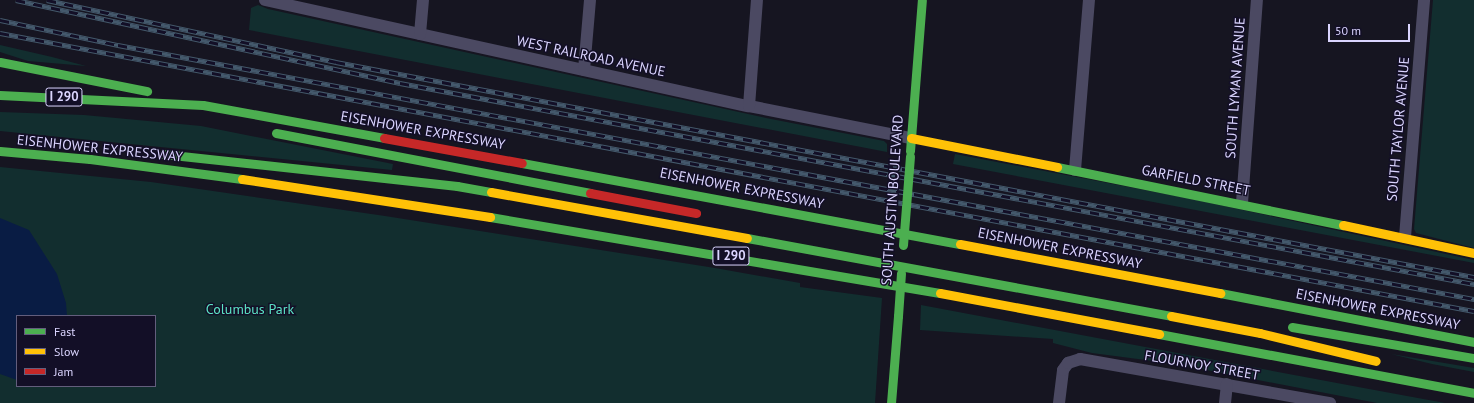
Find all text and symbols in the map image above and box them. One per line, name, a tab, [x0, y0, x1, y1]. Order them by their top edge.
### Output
scale bar	[1330, 16, 1412, 42]
street label: SOUTH LYMAN AVENUE	[1222, 17, 1248, 159]
text: 50 m	[1335, 23, 1361, 38]
street label: WEST RAILROAD AVENUE	[515, 32, 667, 80]
street label: SOUTH TAYLOR AVENUE	[1383, 56, 1413, 202]
road number: I 290	[45, 86, 83, 108]
street label: EISENHOWER EXPRESSWAY	[339, 107, 507, 153]
street label: SOUTH AUSTIN BOULEVARD	[878, 114, 906, 286]
street label: EISENHOWER EXPRESSWAY	[16, 131, 184, 165]
street label: GARFIELD STREET	[1140, 161, 1252, 199]
street label: EISENHOWER EXPRESSWAY	[659, 164, 825, 212]
street label: EISENHOWER EXPRESSWAY	[977, 224, 1143, 272]
road number: I 290	[712, 245, 750, 267]
street label: EISENHOWER EXPRESSWAY	[1295, 285, 1461, 333]
park label: Columbus Park	[206, 301, 294, 317]
legend	[16, 315, 156, 387]
text: Fast	[54, 324, 75, 339]
text: Slow	[54, 344, 79, 359]
street label: FLOURNOY STREET	[1143, 347, 1261, 383]
text: Jam	[54, 364, 73, 379]

